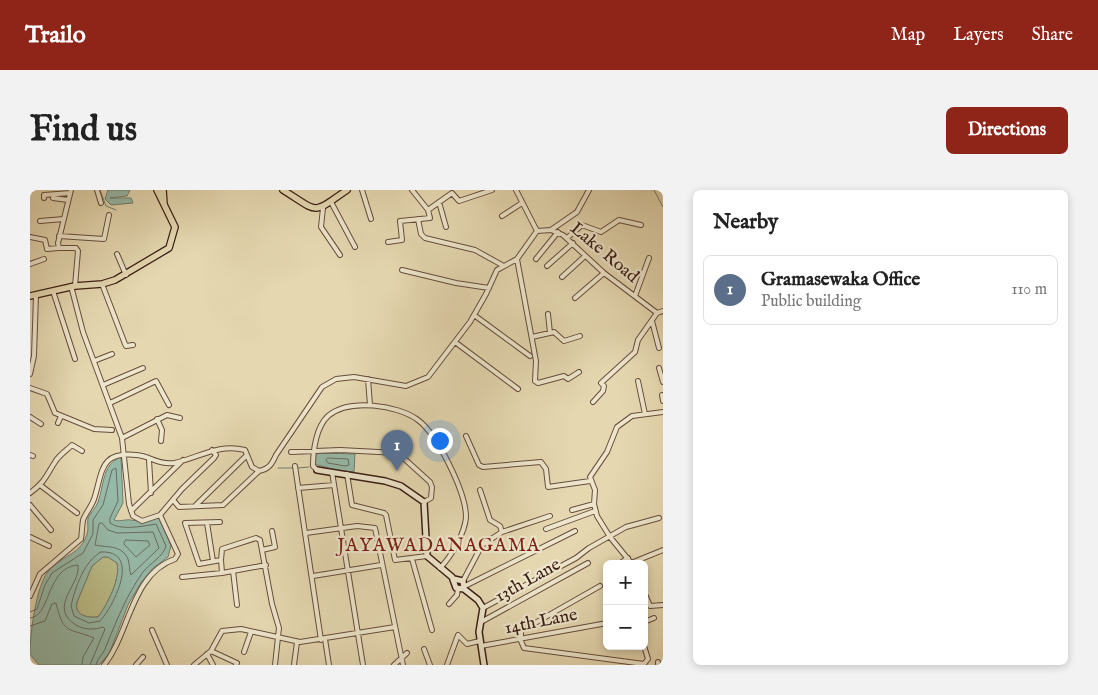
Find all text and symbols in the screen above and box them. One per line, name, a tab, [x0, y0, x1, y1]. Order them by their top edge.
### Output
text: Trailo	[25, 20, 86, 51]
text: Map	[891, 24, 925, 47]
text: Layers	[953, 24, 1004, 47]
text: Share	[1032, 24, 1073, 47]
button: Directions	[946, 107, 1068, 154]
text: Find us	[30, 108, 137, 153]
text: Nearby	[713, 209, 778, 236]
street label: Lake Road	[565, 218, 643, 289]
text: Gramasewaka Office	[761, 268, 920, 292]
text: 1	[727, 280, 733, 300]
text: 110 m	[1011, 280, 1047, 300]
text: Public building	[761, 292, 861, 312]
your location	[427, 428, 453, 454]
pin: 1	[381, 430, 413, 471]
district label: JAYAWADANAGAMA	[335, 534, 541, 558]
street label: 13th Lane	[491, 554, 565, 608]
map controls	[603, 560, 648, 650]
button: +	[603, 560, 648, 605]
street label: 14th Lane	[503, 604, 579, 640]
button: −	[603, 605, 648, 650]

